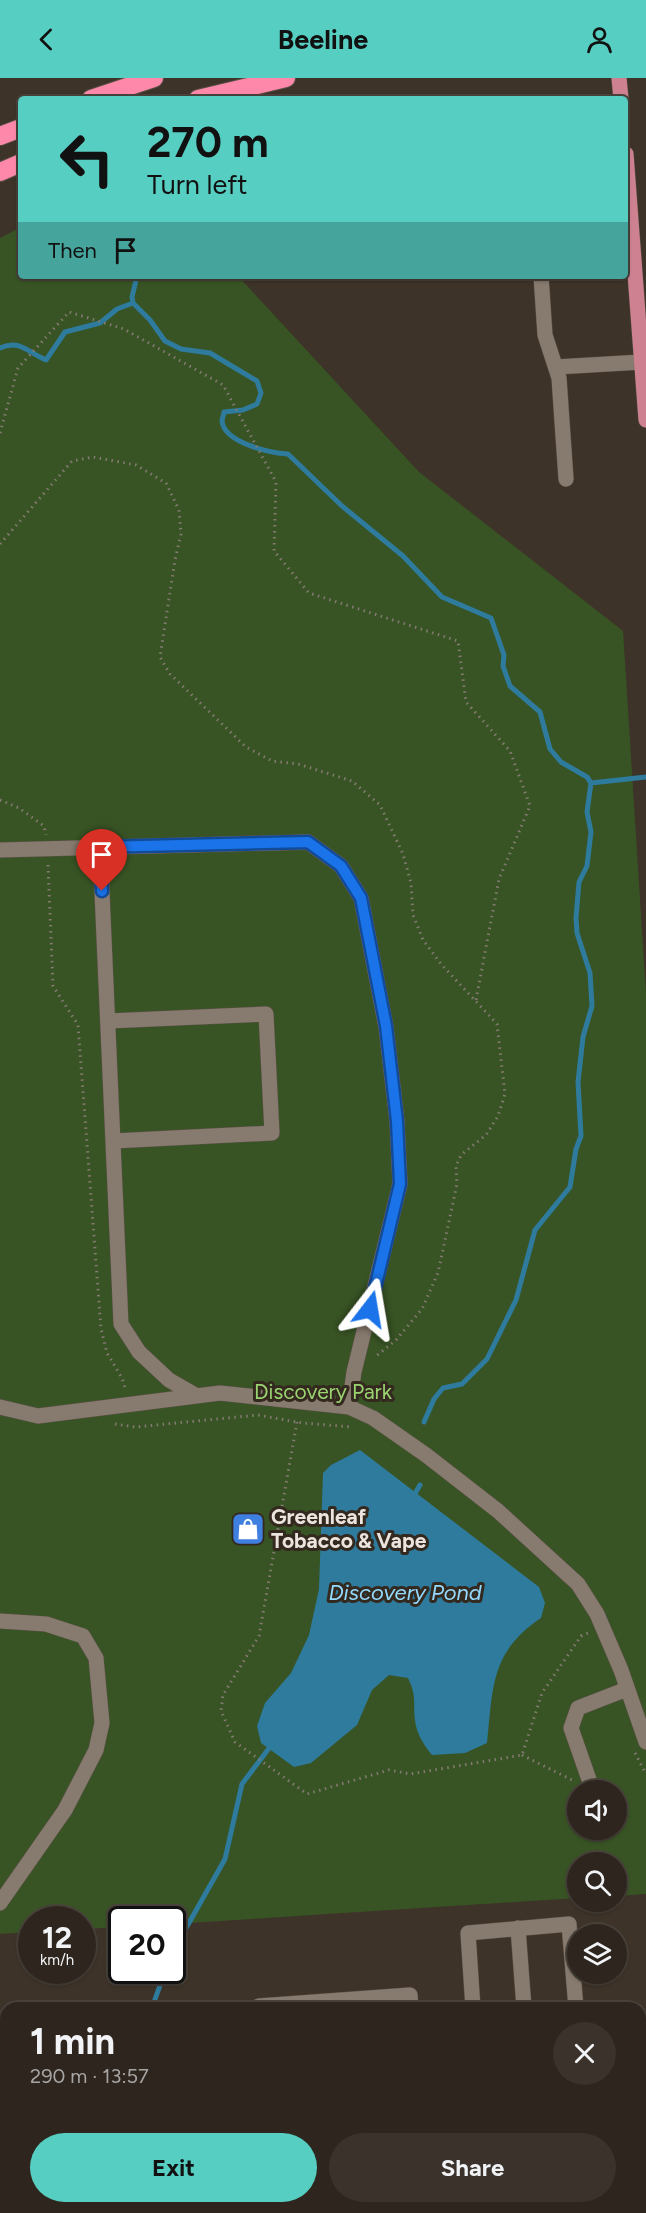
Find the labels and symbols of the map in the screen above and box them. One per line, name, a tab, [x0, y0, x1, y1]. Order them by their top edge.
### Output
pin	[76, 829, 127, 891]
position arrow	[338, 1277, 402, 1341]
park label: Discovery Park	[254, 1379, 393, 1404]
place label: Greenleaf Tobacco & Vape	[271, 1504, 427, 1553]
shop icon: Greenleaf Tobacco & Vape	[230, 1511, 266, 1547]
water label: Discovery Pond	[328, 1579, 483, 1606]
speed limit sign: 20	[108, 1906, 186, 1984]

